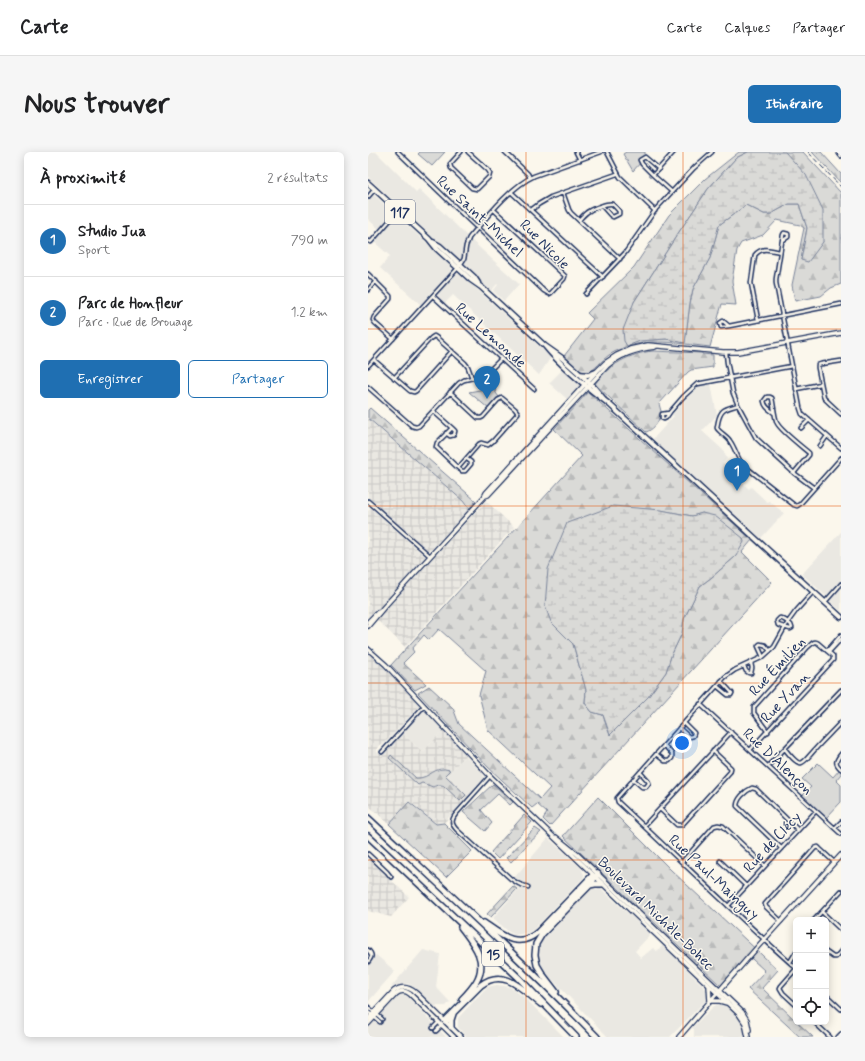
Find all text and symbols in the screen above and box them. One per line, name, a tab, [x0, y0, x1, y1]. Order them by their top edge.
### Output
text: Carte	[20, 15, 69, 40]
text: Carte	[666, 19, 702, 37]
text: Calques	[724, 19, 770, 37]
text: Partager	[792, 19, 845, 37]
button: Itinéraire	[748, 85, 841, 123]
text: Nous trouver	[24, 86, 169, 123]
text: À proximité	[40, 167, 125, 189]
text: 2 résultats	[267, 170, 328, 187]
street label: Rue Saint-Michel	[432, 171, 527, 262]
road number: 117	[385, 200, 415, 224]
street label: Rue Nicole	[515, 215, 574, 274]
text: Studio Jua	[78, 222, 146, 242]
text: 1	[50, 232, 56, 249]
text: 790 m	[291, 232, 328, 249]
text: Sport	[78, 242, 110, 259]
text: Parc de Honfleur	[78, 294, 183, 314]
street label: Rue Lemonde	[451, 299, 530, 373]
text: 2	[50, 304, 56, 321]
text: 1.2 km	[291, 304, 328, 321]
text: Parc · Rue de Brouage	[78, 314, 193, 331]
button: Enregistrer	[40, 360, 180, 398]
button: Partager	[188, 360, 328, 398]
pin: 2	[474, 366, 500, 399]
pin: 1	[724, 458, 750, 491]
street label: Rue Émilien	[744, 632, 810, 701]
street label: Rue Yvan	[757, 667, 815, 728]
street label: Rue D'Alençon	[738, 724, 817, 799]
your location	[672, 733, 692, 753]
street label: Rue de Clécy	[739, 808, 806, 877]
street label: Rue Paul-Mainguy	[663, 831, 763, 926]
street label: Boulevard Michèle-Bohec	[593, 853, 718, 975]
map controls	[793, 917, 829, 1025]
button: +	[793, 917, 829, 953]
road number: 15	[482, 942, 504, 966]
button: −	[793, 953, 829, 989]
button: locate	[793, 989, 829, 1025]

